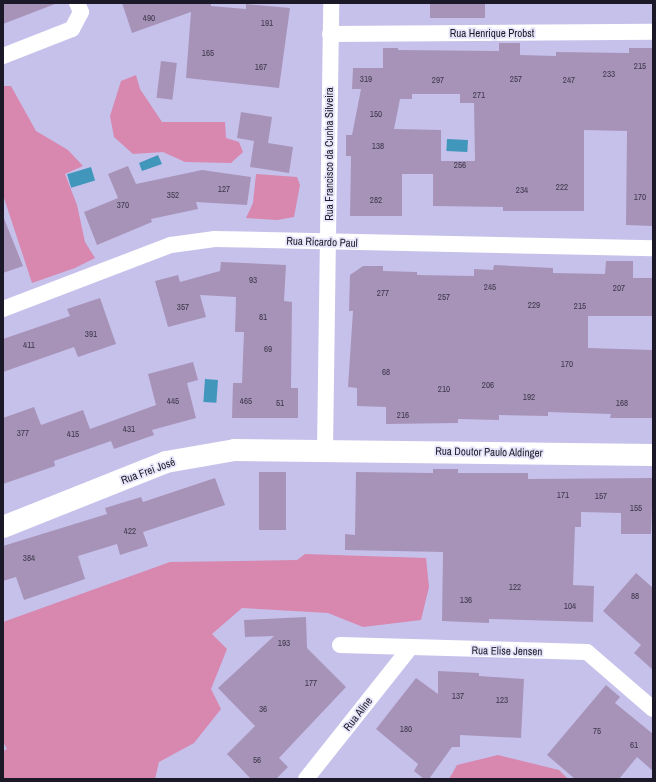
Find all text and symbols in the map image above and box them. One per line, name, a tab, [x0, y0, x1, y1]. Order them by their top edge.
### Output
house number: 490	[143, 13, 155, 23]
house number: 191	[261, 18, 273, 28]
street label: Rua Henrique Probst	[450, 26, 534, 40]
house number: 165	[202, 48, 214, 58]
house number: 215	[634, 61, 646, 71]
house number: 167	[255, 62, 267, 72]
house number: 233	[603, 69, 615, 79]
house number: 319	[360, 74, 372, 84]
house number: 257	[510, 74, 522, 84]
house number: 297	[432, 75, 444, 85]
house number: 247	[563, 75, 575, 85]
street label: Rua Francisco da Cunha Silveira	[322, 87, 336, 221]
house number: 271	[473, 90, 485, 100]
house number: 150	[370, 109, 382, 119]
house number: 138	[372, 141, 384, 151]
house number: 256	[454, 160, 466, 170]
house number: 222	[556, 182, 568, 192]
house number: 127	[218, 184, 230, 194]
house number: 234	[516, 185, 528, 195]
house number: 352	[167, 190, 179, 200]
house number: 170	[634, 192, 646, 202]
house number: 282	[370, 195, 382, 205]
house number: 370	[117, 200, 129, 210]
street label: Rua Ricardo Paul	[286, 234, 358, 250]
house number: 93	[249, 275, 257, 285]
house number: 245	[484, 282, 496, 292]
house number: 207	[613, 283, 625, 293]
house number: 277	[377, 288, 389, 298]
house number: 257	[438, 292, 450, 302]
house number: 229	[528, 300, 540, 310]
house number: 215	[574, 301, 586, 311]
house number: 357	[177, 302, 189, 312]
house number: 81	[259, 312, 267, 322]
house number: 391	[85, 329, 97, 339]
house number: 411	[23, 340, 35, 350]
house number: 69	[264, 344, 272, 354]
house number: 170	[561, 359, 573, 369]
house number: 68	[382, 367, 390, 377]
house number: 206	[482, 380, 494, 390]
house number: 210	[438, 384, 450, 394]
house number: 192	[523, 392, 535, 402]
house number: 445	[167, 396, 179, 406]
house number: 465	[240, 396, 252, 406]
house number: 51	[276, 398, 284, 408]
house number: 168	[616, 398, 628, 408]
house number: 216	[397, 410, 409, 420]
house number: 431	[123, 424, 135, 434]
house number: 377	[17, 428, 29, 438]
house number: 415	[67, 429, 79, 439]
street label: Rua Doutor Paulo Aldinger	[435, 444, 543, 460]
street label: Rua Frei José	[119, 455, 177, 487]
house number: 171	[557, 490, 569, 500]
house number: 157	[595, 491, 607, 501]
house number: 155	[630, 503, 642, 513]
house number: 422	[124, 526, 136, 536]
house number: 384	[23, 553, 35, 563]
house number: 122	[509, 582, 521, 592]
house number: 88	[631, 591, 639, 601]
house number: 136	[460, 595, 472, 605]
house number: 104	[564, 601, 576, 611]
house number: 193	[278, 638, 290, 648]
street label: Rua Elise Jensen	[472, 644, 542, 658]
house number: 177	[305, 678, 317, 688]
house number: 137	[452, 691, 464, 701]
street label: Rua Aline	[341, 694, 375, 734]
house number: 123	[496, 695, 508, 705]
house number: 36	[259, 704, 267, 714]
house number: 180	[400, 724, 412, 734]
house number: 75	[593, 726, 601, 736]
house number: 61	[630, 740, 638, 750]
house number: 56	[253, 755, 261, 765]

